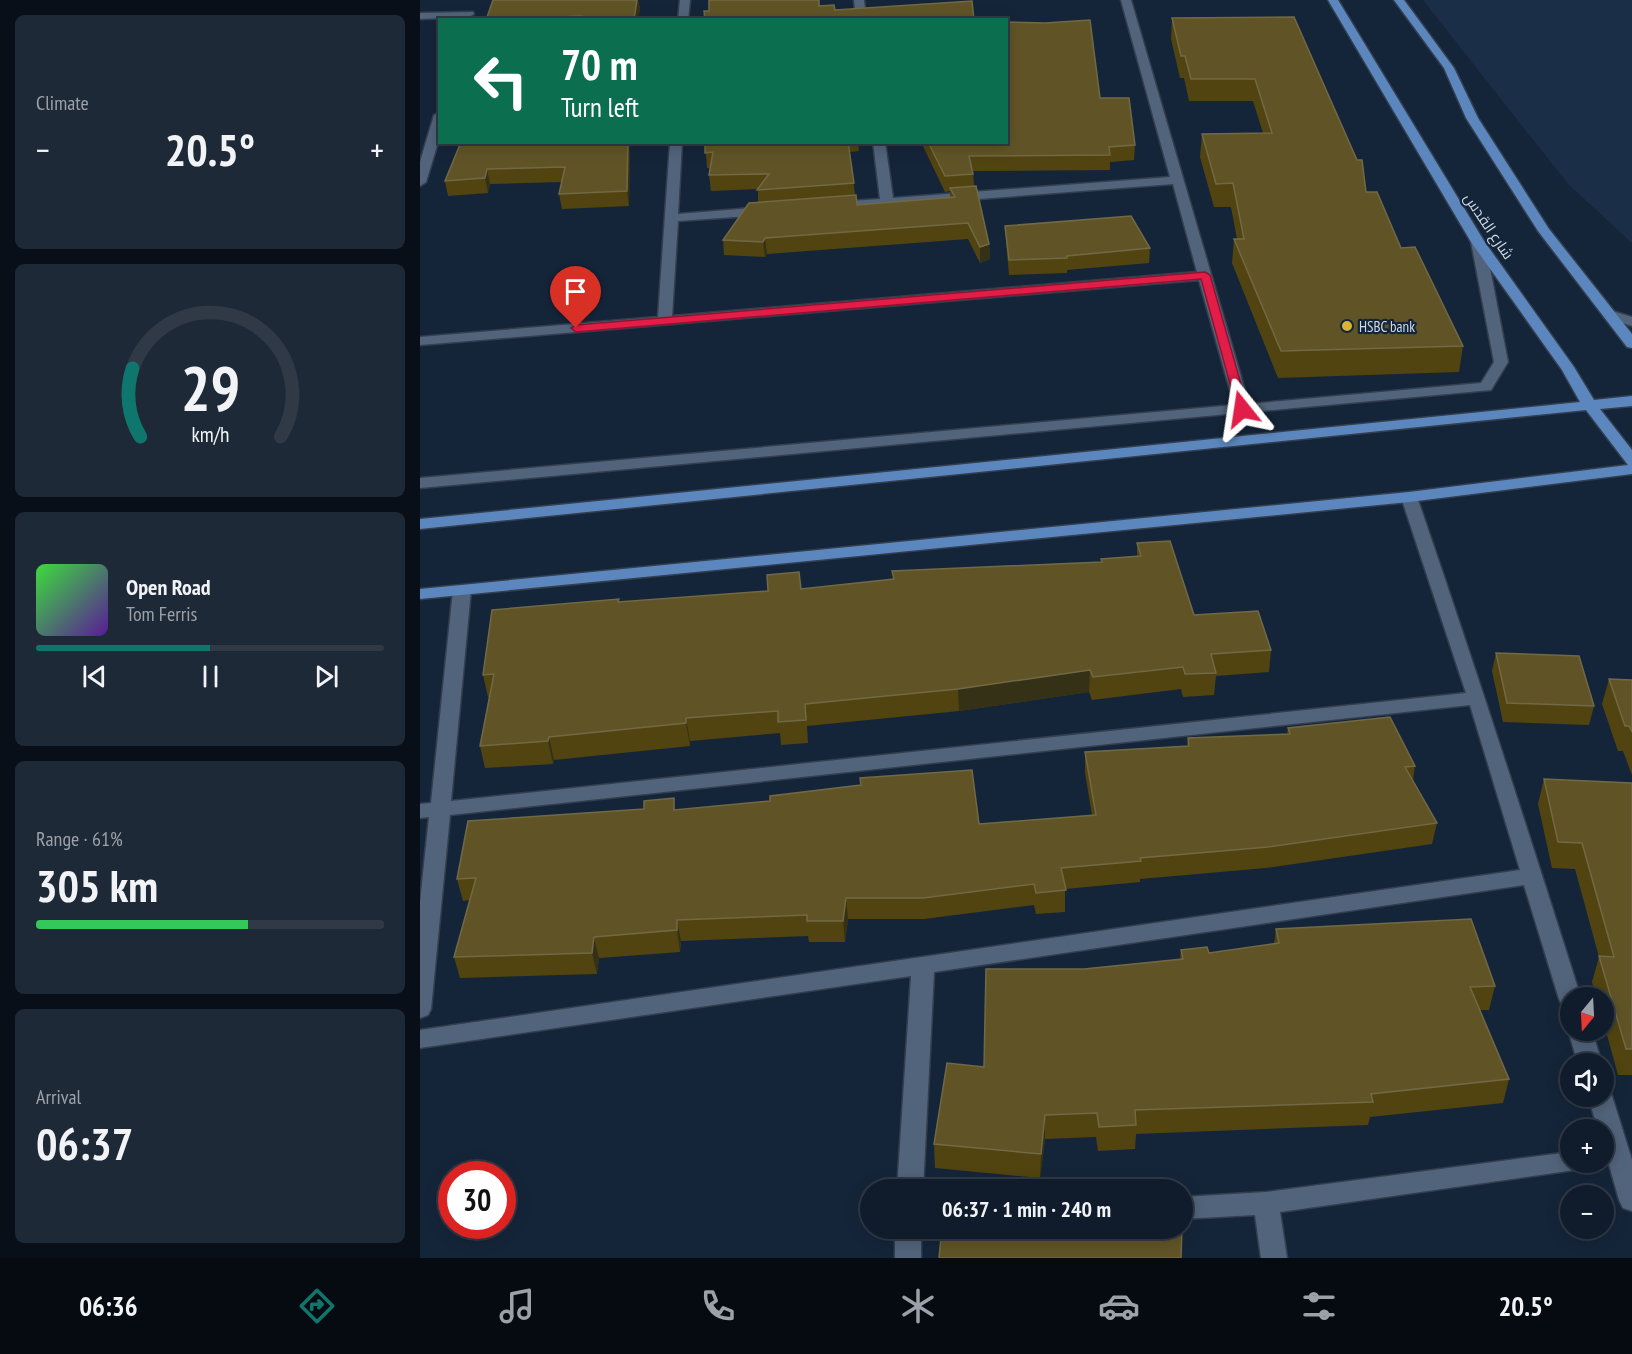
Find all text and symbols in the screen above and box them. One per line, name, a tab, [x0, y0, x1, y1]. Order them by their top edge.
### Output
text: 70 m	[561, 37, 638, 92]
icon: left	[462, 42, 540, 120]
text: Climate	[36, 90, 89, 116]
text: Turn left	[561, 90, 639, 124]
text: 20.5°	[165, 120, 255, 178]
text: −	[36, 128, 50, 171]
text: +	[370, 128, 384, 171]
street label: شارع القدس	[1458, 189, 1518, 264]
pin	[550, 266, 601, 328]
icon: arrive	[559, 275, 592, 308]
place label: HSBC bank	[1359, 317, 1415, 336]
marker: HSBC bank	[1340, 319, 1354, 333]
text: 29	[180, 348, 240, 429]
position arrow	[1210, 377, 1274, 441]
text: km/h	[191, 421, 229, 449]
text: Open Road	[126, 573, 211, 601]
text: Tom Ferris	[126, 601, 197, 627]
icon: previous	[78, 660, 111, 693]
icon: pause	[194, 660, 227, 693]
icon: next	[310, 660, 343, 693]
text: Range · 61%	[36, 826, 123, 852]
text: 305 km	[36, 856, 158, 914]
north arrow	[1560, 987, 1614, 1041]
map controls	[1560, 987, 1614, 1239]
button: sound	[1560, 1053, 1614, 1107]
text: Arrival	[36, 1084, 81, 1110]
text: 06:37	[36, 1114, 133, 1172]
button: +	[1560, 1119, 1614, 1173]
speed limit sign: 30	[438, 1161, 516, 1239]
button: −	[1560, 1185, 1614, 1239]
text: 06:37 · 1 min · 240 m	[942, 1195, 1111, 1223]
icon: directions	[296, 1285, 338, 1327]
icon: music	[496, 1285, 538, 1327]
icon: phone	[697, 1285, 739, 1327]
icon: climate	[897, 1285, 939, 1327]
icon: car	[1098, 1285, 1140, 1327]
icon: filters	[1298, 1285, 1340, 1327]
text: 06:36	[79, 1289, 138, 1323]
text: 20.5°	[1498, 1289, 1553, 1323]

